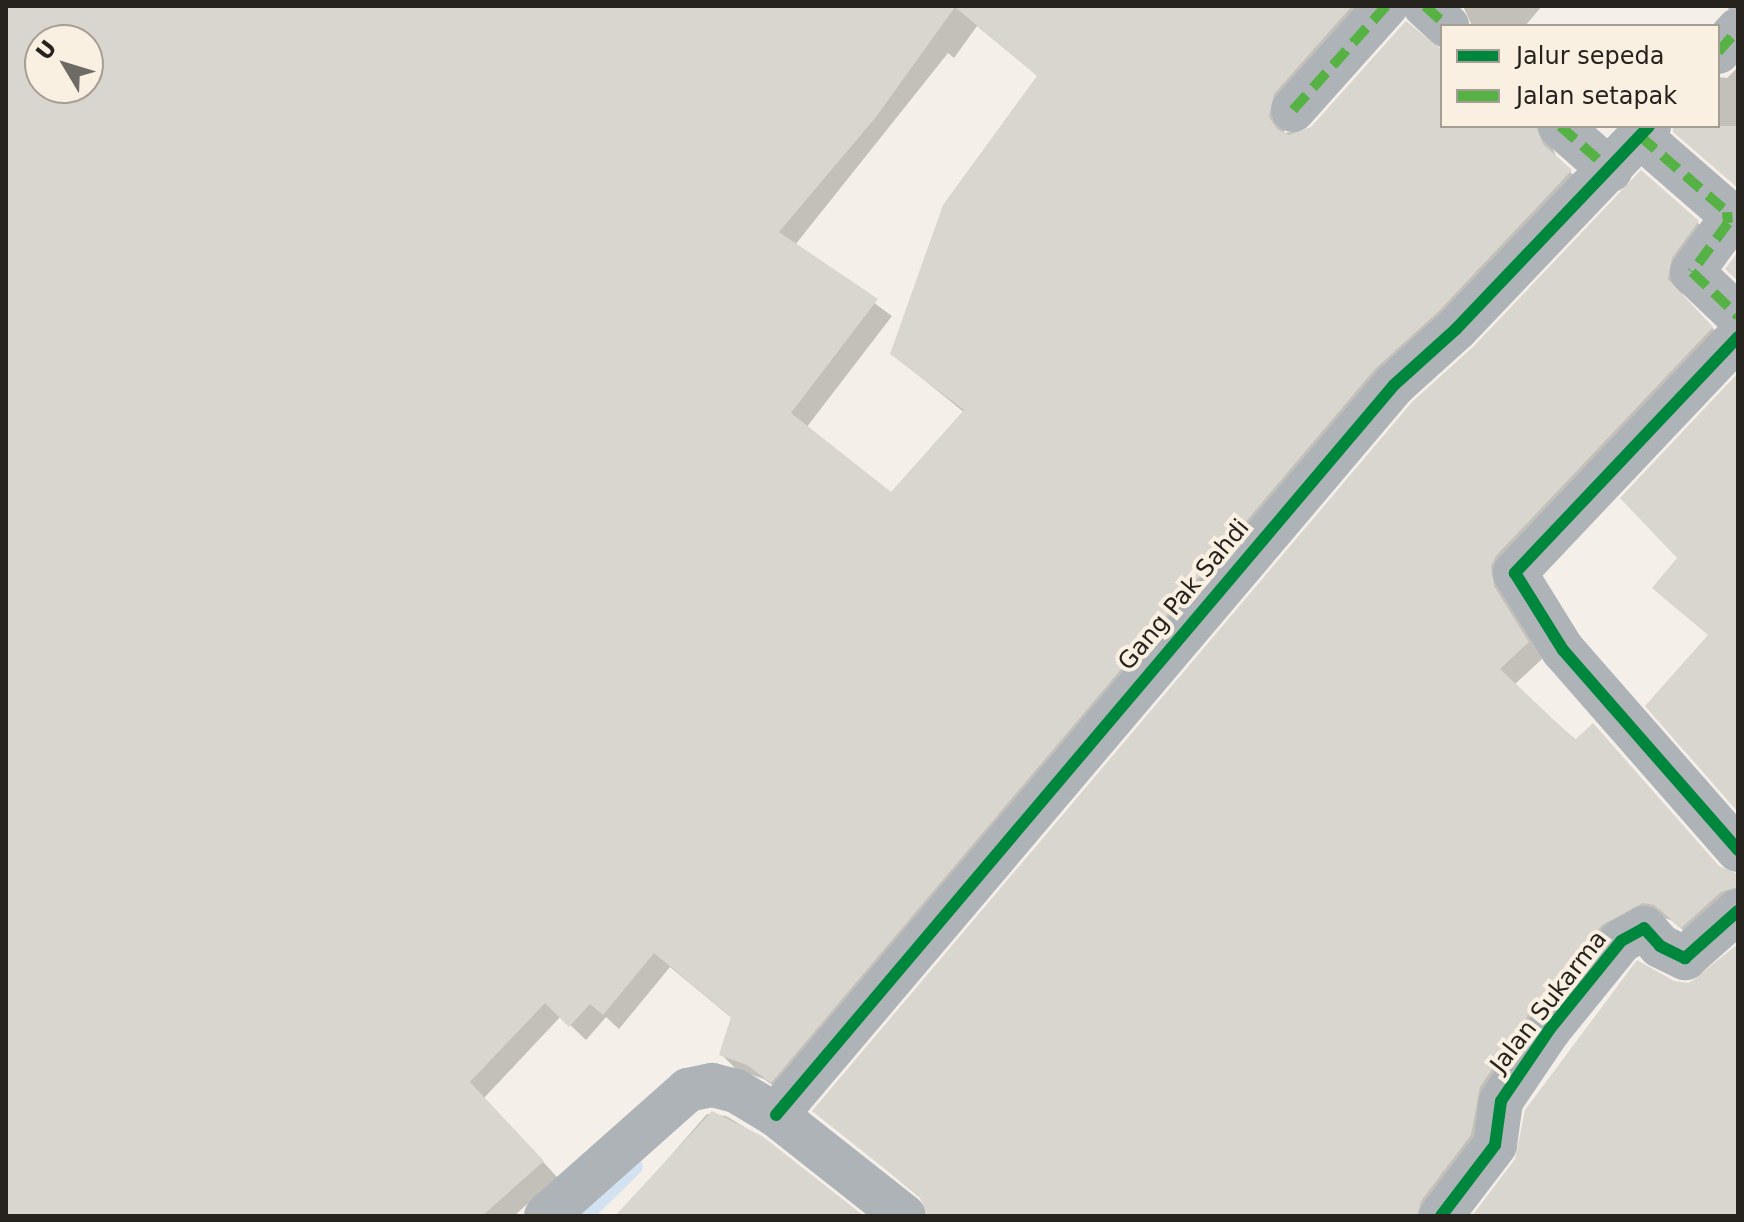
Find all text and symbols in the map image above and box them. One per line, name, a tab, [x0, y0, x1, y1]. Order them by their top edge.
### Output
north arrow	[24, 24, 104, 104]
legend	[1440, 24, 1720, 128]
text: U	[31, 35, 62, 65]
text: Jalur sepeda	[1516, 42, 1664, 70]
text: Jalan setapak	[1516, 82, 1677, 110]
street label: Gang Pak Sahdi	[1113, 514, 1255, 676]
street label: Jalan Sukarma	[1485, 925, 1613, 1079]

